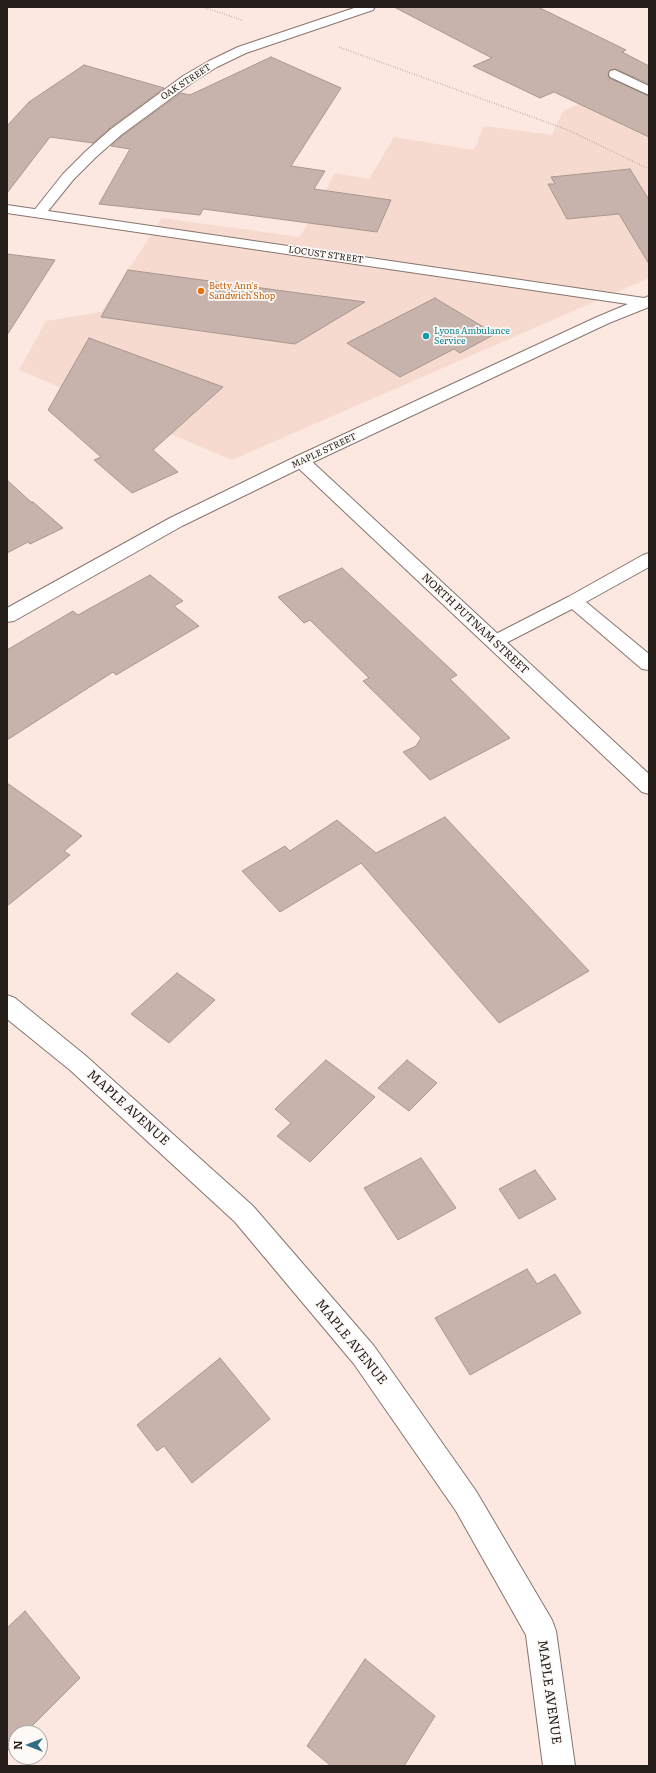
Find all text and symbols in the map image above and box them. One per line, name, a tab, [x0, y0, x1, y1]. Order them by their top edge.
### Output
street label: OAK STREET	[159, 62, 213, 102]
street label: LOCUST STREET	[288, 244, 364, 266]
place label: Betty Ann's Sandwich Shop	[209, 281, 275, 302]
marker: Betty Ann's Sandwich Shop	[196, 286, 206, 296]
place label: Lyons Ambulance Service	[434, 326, 510, 347]
marker: Lyons Ambulance Service	[421, 331, 431, 341]
street label: MAPLE STREET	[290, 431, 358, 471]
street label: NORTH PUTNAM STREET	[419, 571, 531, 677]
street label: MAPLE AVENUE	[84, 1067, 172, 1149]
street label: MAPLE AVENUE	[312, 1296, 390, 1388]
street label: MAPLE AVENUE	[534, 1639, 564, 1745]
north arrow	[8, 1725, 48, 1765]
text: N	[9, 1740, 25, 1750]

